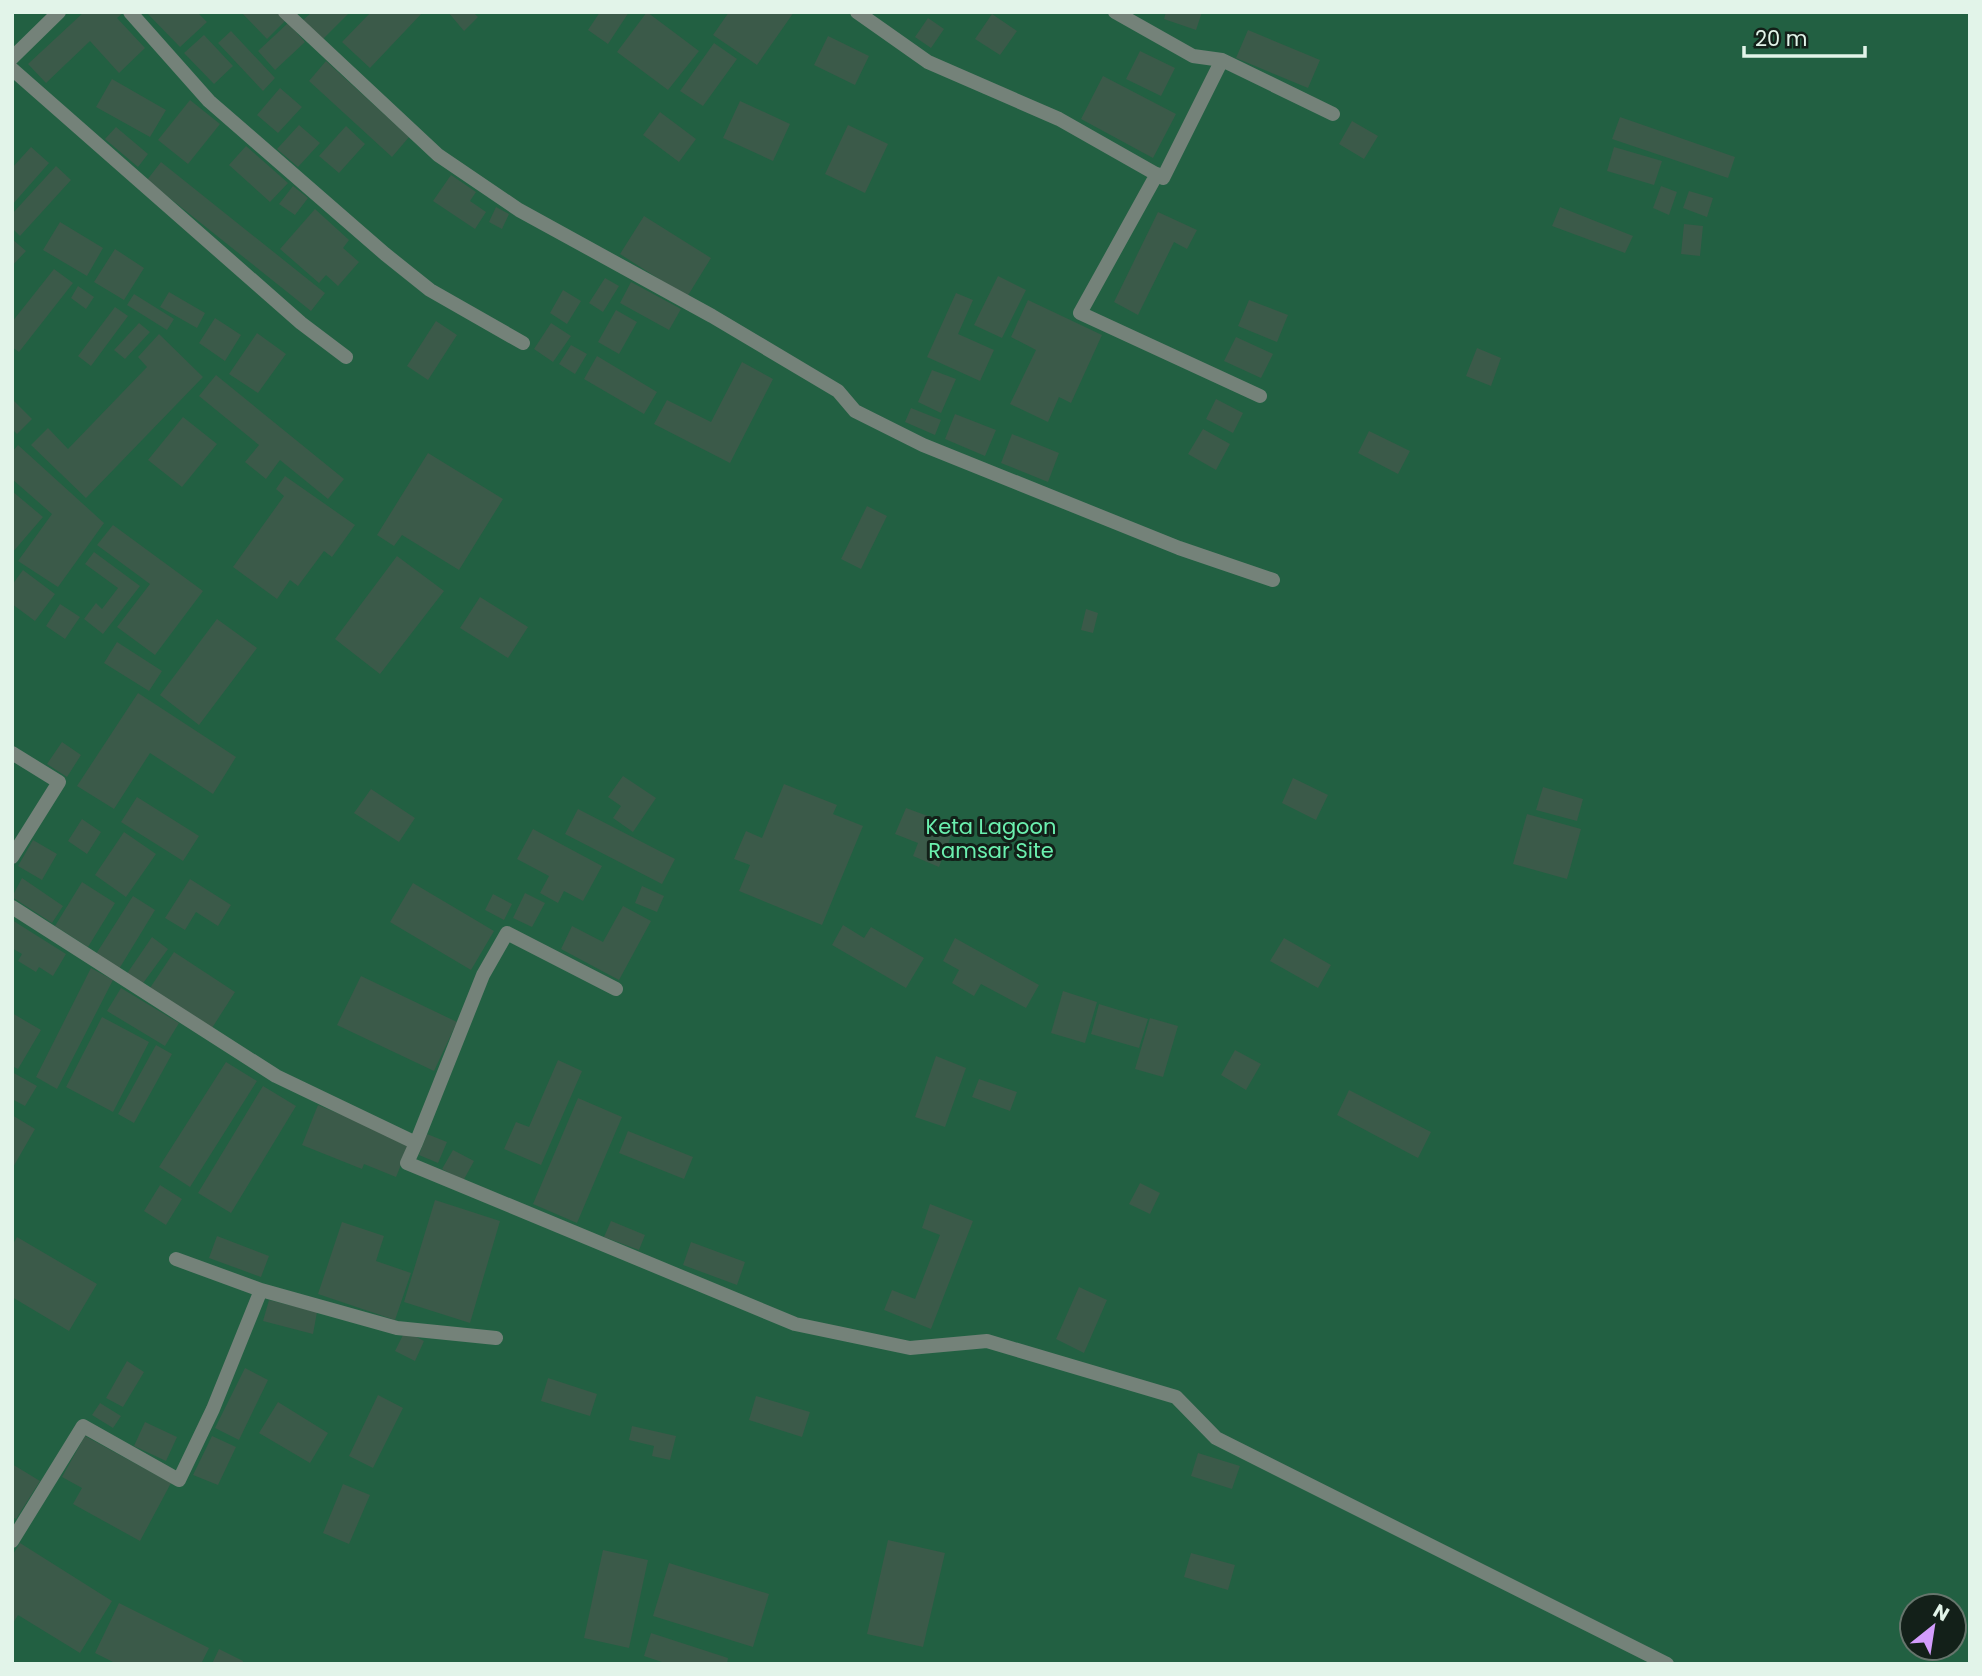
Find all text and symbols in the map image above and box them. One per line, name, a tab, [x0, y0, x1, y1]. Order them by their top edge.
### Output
scale bar	[1744, 14, 1865, 58]
text: 20 m	[1755, 24, 1808, 53]
park label: Keta Lagoon Ramsar Site	[926, 812, 1056, 865]
north arrow	[1898, 1592, 1968, 1662]
text: N	[1928, 1597, 1954, 1628]

